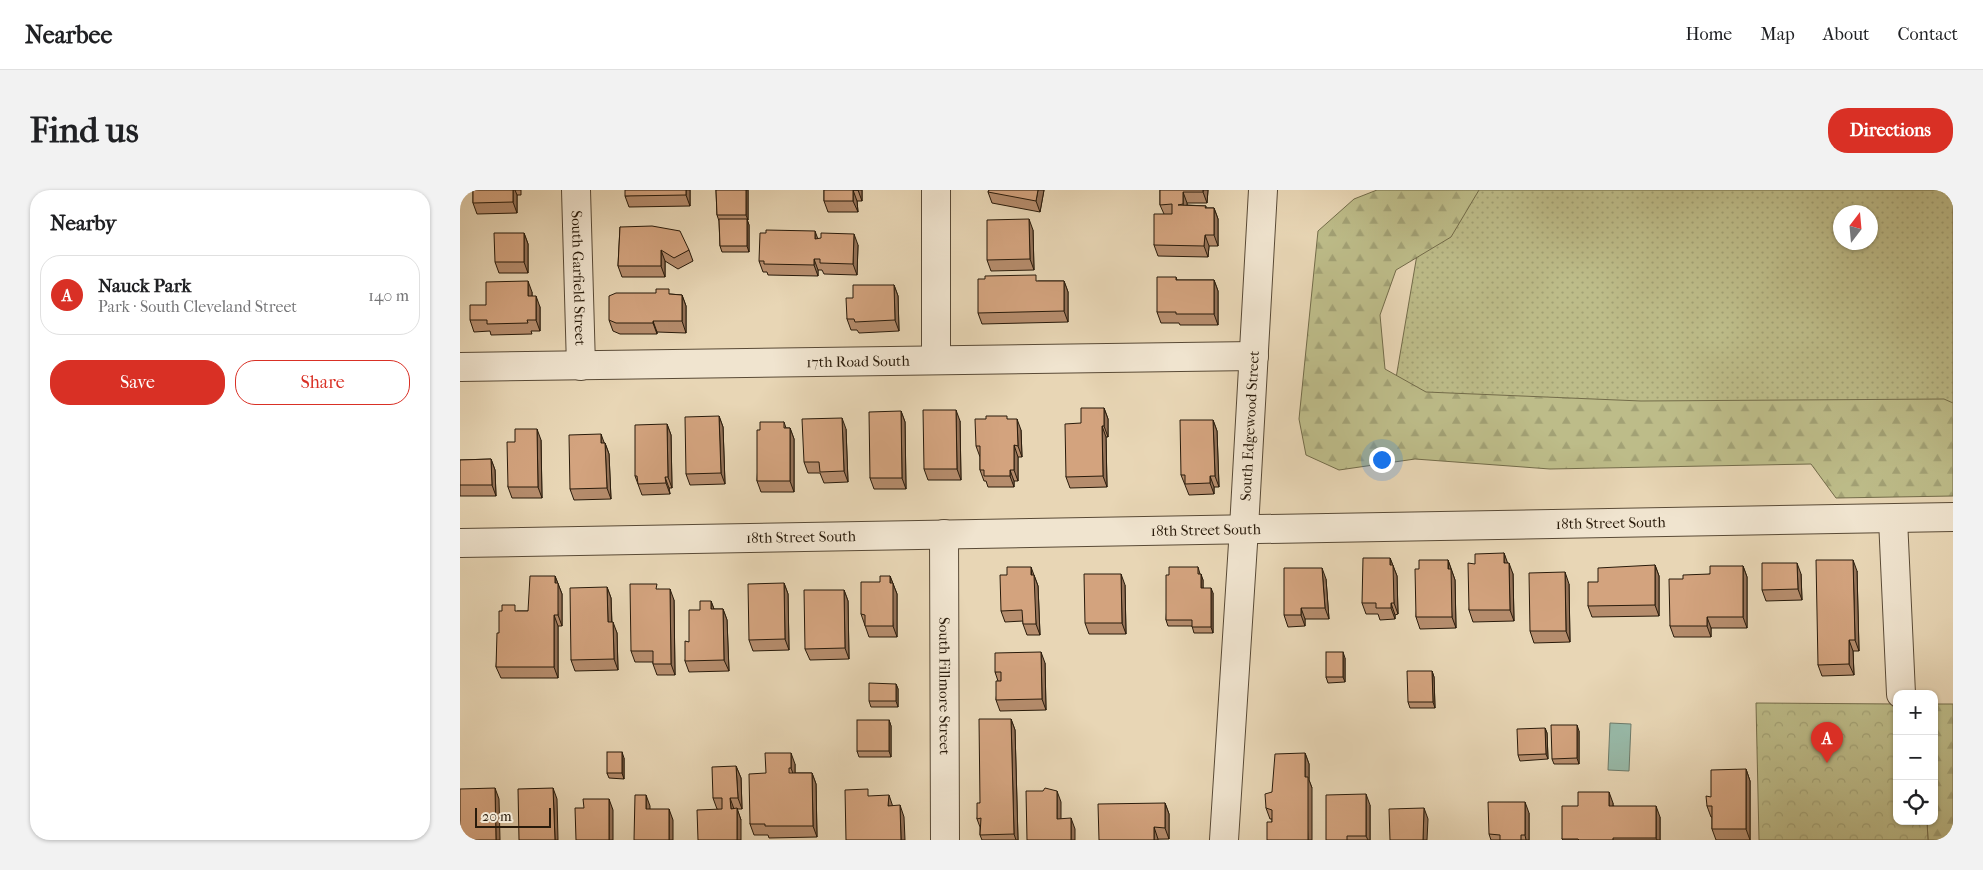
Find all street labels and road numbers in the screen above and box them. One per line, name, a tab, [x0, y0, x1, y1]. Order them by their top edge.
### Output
street label: South Garfield Street	[568, 210, 589, 347]
street label: South Edgewood Street	[1237, 350, 1263, 501]
street label: 17th Road South	[806, 352, 911, 371]
street label: 18th Street South	[1556, 513, 1667, 533]
street label: 18th Street South	[1151, 520, 1262, 540]
street label: 18th Street South	[746, 527, 857, 547]
street label: South Fillmore Street	[935, 617, 954, 756]

